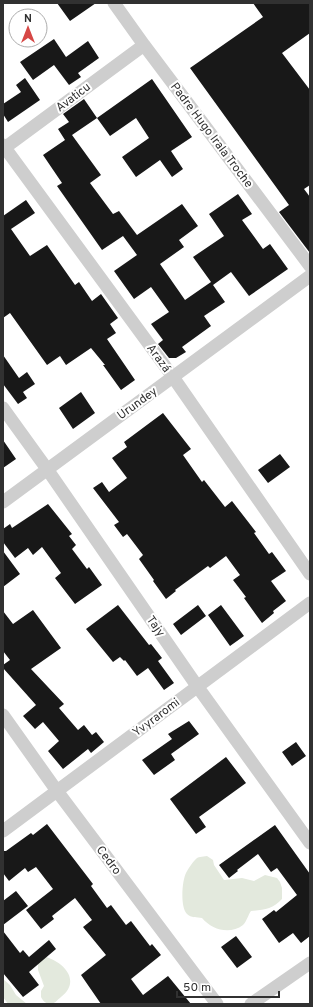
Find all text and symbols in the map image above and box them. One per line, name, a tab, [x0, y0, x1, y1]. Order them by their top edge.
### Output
north arrow	[8, 8, 48, 48]
text: N	[24, 12, 32, 26]
street label: Avaticu	[53, 80, 94, 116]
street label: Padre Hugo Irala Troche	[166, 80, 256, 192]
street label: Arazá	[143, 341, 174, 376]
street label: Urundey	[114, 384, 161, 424]
street label: Tajy	[142, 613, 168, 640]
street label: Yvyraromi	[130, 695, 183, 741]
street label: Cedro	[92, 843, 124, 879]
scale bar	[177, 973, 279, 999]
text: 50 m	[183, 980, 211, 996]

